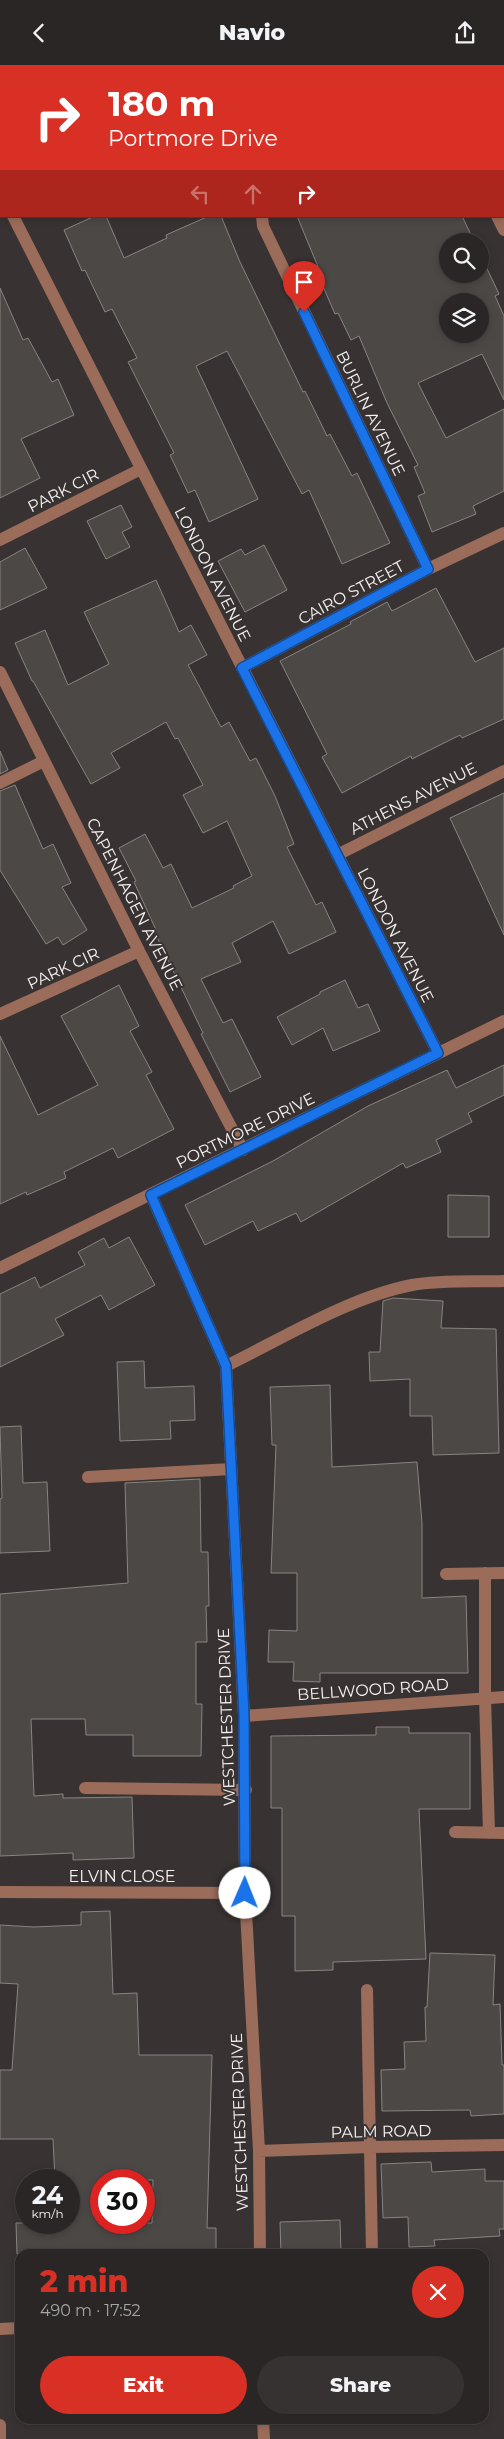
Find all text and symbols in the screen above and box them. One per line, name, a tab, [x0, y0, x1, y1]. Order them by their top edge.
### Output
icon: back	[25, 19, 53, 47]
text: Navio	[219, 19, 285, 46]
icon: share	[451, 19, 479, 47]
text: 180 m	[108, 82, 215, 125]
icon: right	[25, 85, 90, 150]
text: Portmore Drive	[108, 125, 278, 152]
icon: left	[186, 180, 214, 208]
icon: ahead	[239, 180, 267, 208]
icon: right	[292, 180, 320, 208]
map controls	[439, 233, 489, 343]
button: search	[439, 233, 489, 283]
pin	[283, 261, 325, 312]
icon: arrive	[290, 268, 318, 296]
button: layers	[439, 293, 489, 343]
street label: BURLIN AVENUE	[332, 348, 409, 479]
street label: PARK CIR	[25, 464, 102, 516]
street label: LONDON AVENUE	[170, 504, 255, 645]
street label: CAIRO STREET	[295, 556, 408, 628]
street label: ATHENS AVENUE	[347, 758, 480, 839]
street label: CAPENHAGEN AVENUE	[83, 815, 186, 994]
street label: LONDON AVENUE	[353, 865, 438, 1006]
street label: PARK CIR	[24, 944, 102, 993]
street label: PORTMORE DRIVE	[173, 1089, 318, 1172]
street label: WESTCHESTER DRIVE	[214, 1628, 239, 1806]
street label: BELLWOOD ROAD	[297, 1675, 450, 1704]
position arrow	[218, 1866, 270, 1918]
street label: ELVIN CLOSE	[69, 1867, 175, 1886]
street label: WESTCHESTER DRIVE	[227, 2033, 252, 2211]
street label: PALM ROAD	[331, 2121, 431, 2142]
speed limit sign: 30	[90, 2169, 155, 2234]
text: 24	[32, 2180, 63, 2210]
text: km/h	[31, 2206, 64, 2221]
text: 2 min	[40, 2263, 128, 2300]
button: close	[412, 2266, 464, 2318]
text: 490 m · 17:52	[40, 2301, 141, 2320]
button: Exit	[40, 2356, 247, 2414]
button: Share	[257, 2356, 464, 2414]

